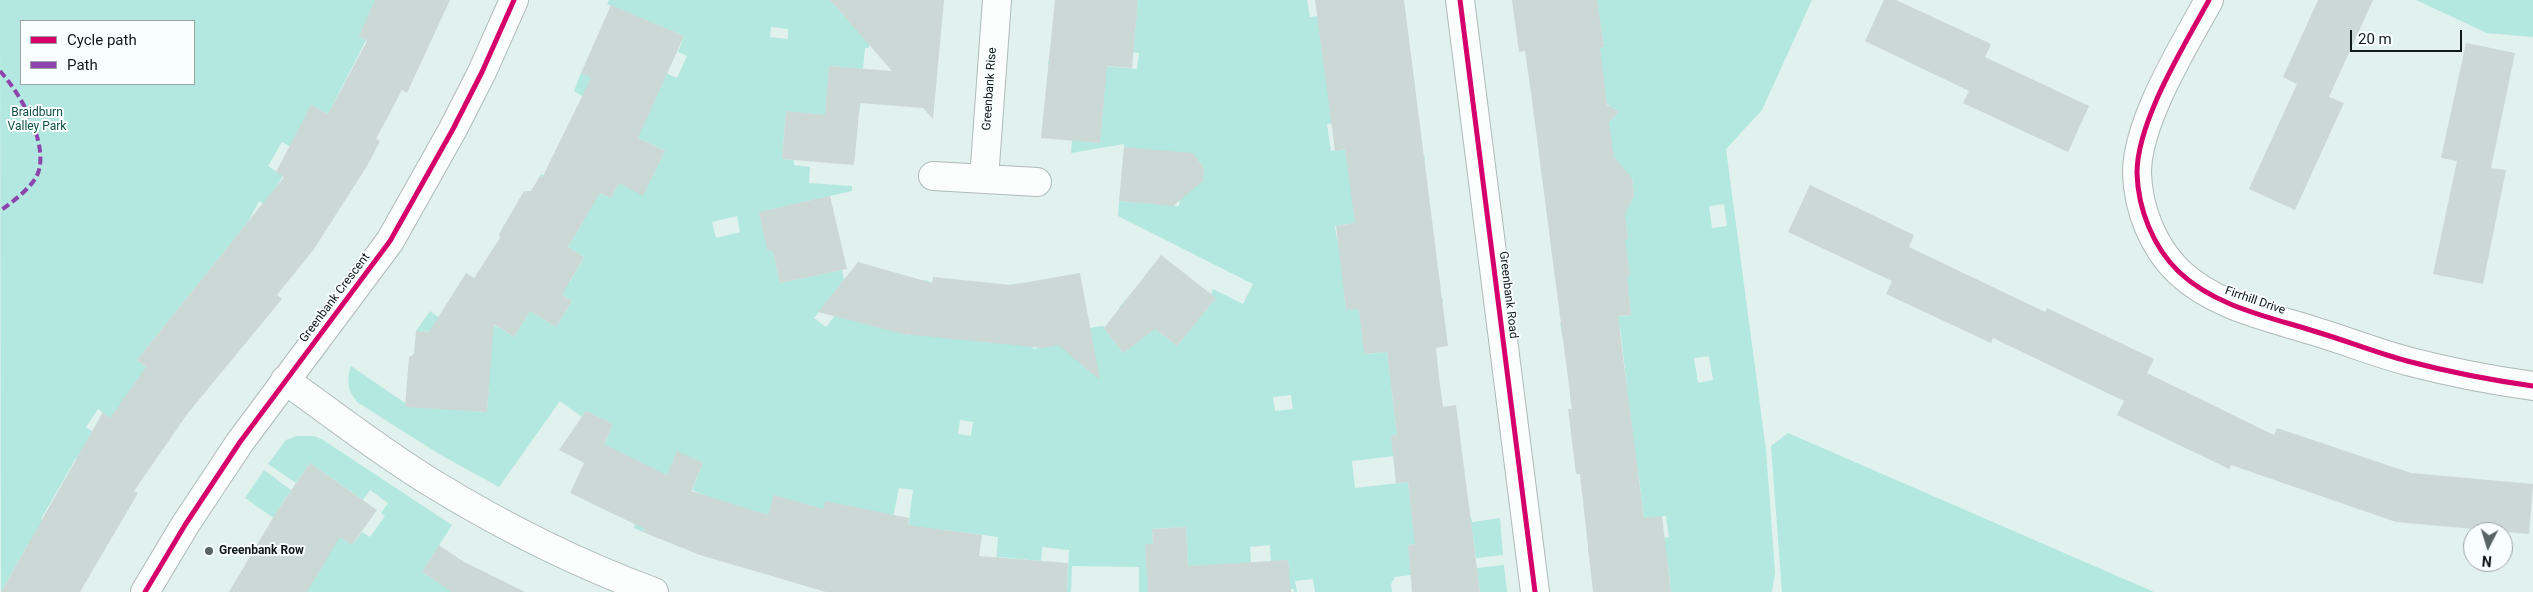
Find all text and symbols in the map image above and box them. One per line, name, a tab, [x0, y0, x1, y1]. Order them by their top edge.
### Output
legend	[20, 20, 195, 85]
scale bar	[2353, 20, 2466, 52]
text: 20 m	[2358, 30, 2392, 48]
text: Cycle path	[67, 31, 137, 49]
street label: Greenbank Rise	[980, 47, 1000, 131]
text: Path	[67, 56, 98, 74]
park label: Braidburn Valley Park	[8, 106, 66, 134]
street label: Greenbank Road	[1495, 250, 1521, 340]
street label: Greenbank Crescent	[297, 251, 373, 345]
street label: Firrhill Drive	[2223, 284, 2287, 318]
north arrow	[2463, 522, 2513, 572]
place label: Greenbank Row	[219, 544, 304, 558]
marker: Greenbank Row	[203, 545, 215, 557]
text: N	[2481, 553, 2492, 569]

